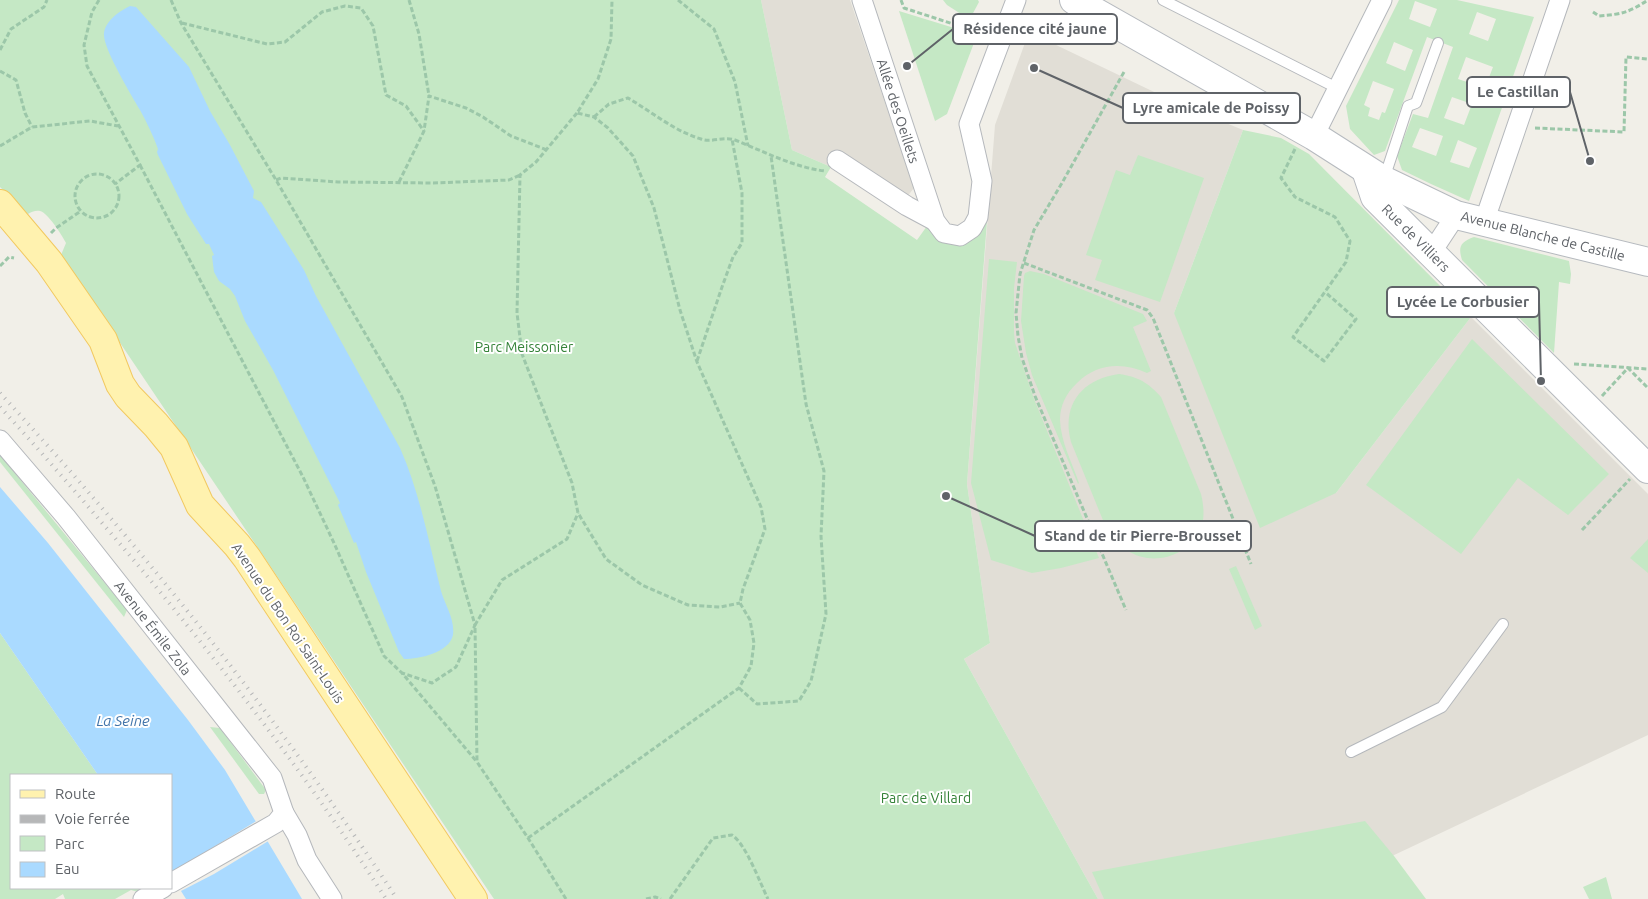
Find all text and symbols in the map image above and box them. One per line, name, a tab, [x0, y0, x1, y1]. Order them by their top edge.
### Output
callout: Résidence cité jaune	[953, 14, 1117, 44]
text: Résidence cité jaune	[963, 20, 1107, 37]
street label: Allée des Oeillets	[874, 57, 922, 165]
callout: Le Castillan	[1467, 77, 1570, 107]
text: Le Castillan	[1477, 83, 1559, 100]
callout: Lyre amicale de Poissy	[1123, 93, 1300, 123]
text: Lyre amicale de Poissy	[1133, 99, 1289, 116]
street label: Rue de Villiers	[1379, 201, 1453, 275]
street label: Avenue Blanche de Castille	[1459, 208, 1627, 264]
callout: Lycée Le Corbusier	[1387, 287, 1539, 317]
text: Lycée Le Corbusier	[1397, 293, 1530, 310]
park label: Parc Meissonier	[475, 339, 574, 355]
callout: Stand de tir Pierre-Brousset	[1035, 521, 1251, 551]
text: Stand de tir Pierre-Brousset	[1045, 527, 1242, 544]
street label: Avenue du Bon Roi Saint-Louis	[228, 540, 348, 706]
street label: Avenue Émile Zola	[111, 577, 196, 678]
water label: La Seine	[96, 712, 150, 729]
legend	[10, 774, 172, 889]
text: Route	[55, 785, 96, 802]
park label: Parc de Villard	[881, 790, 971, 806]
text: Voie ferrée	[55, 810, 130, 827]
text: Parc	[55, 835, 84, 852]
text: Eau	[55, 860, 80, 877]

